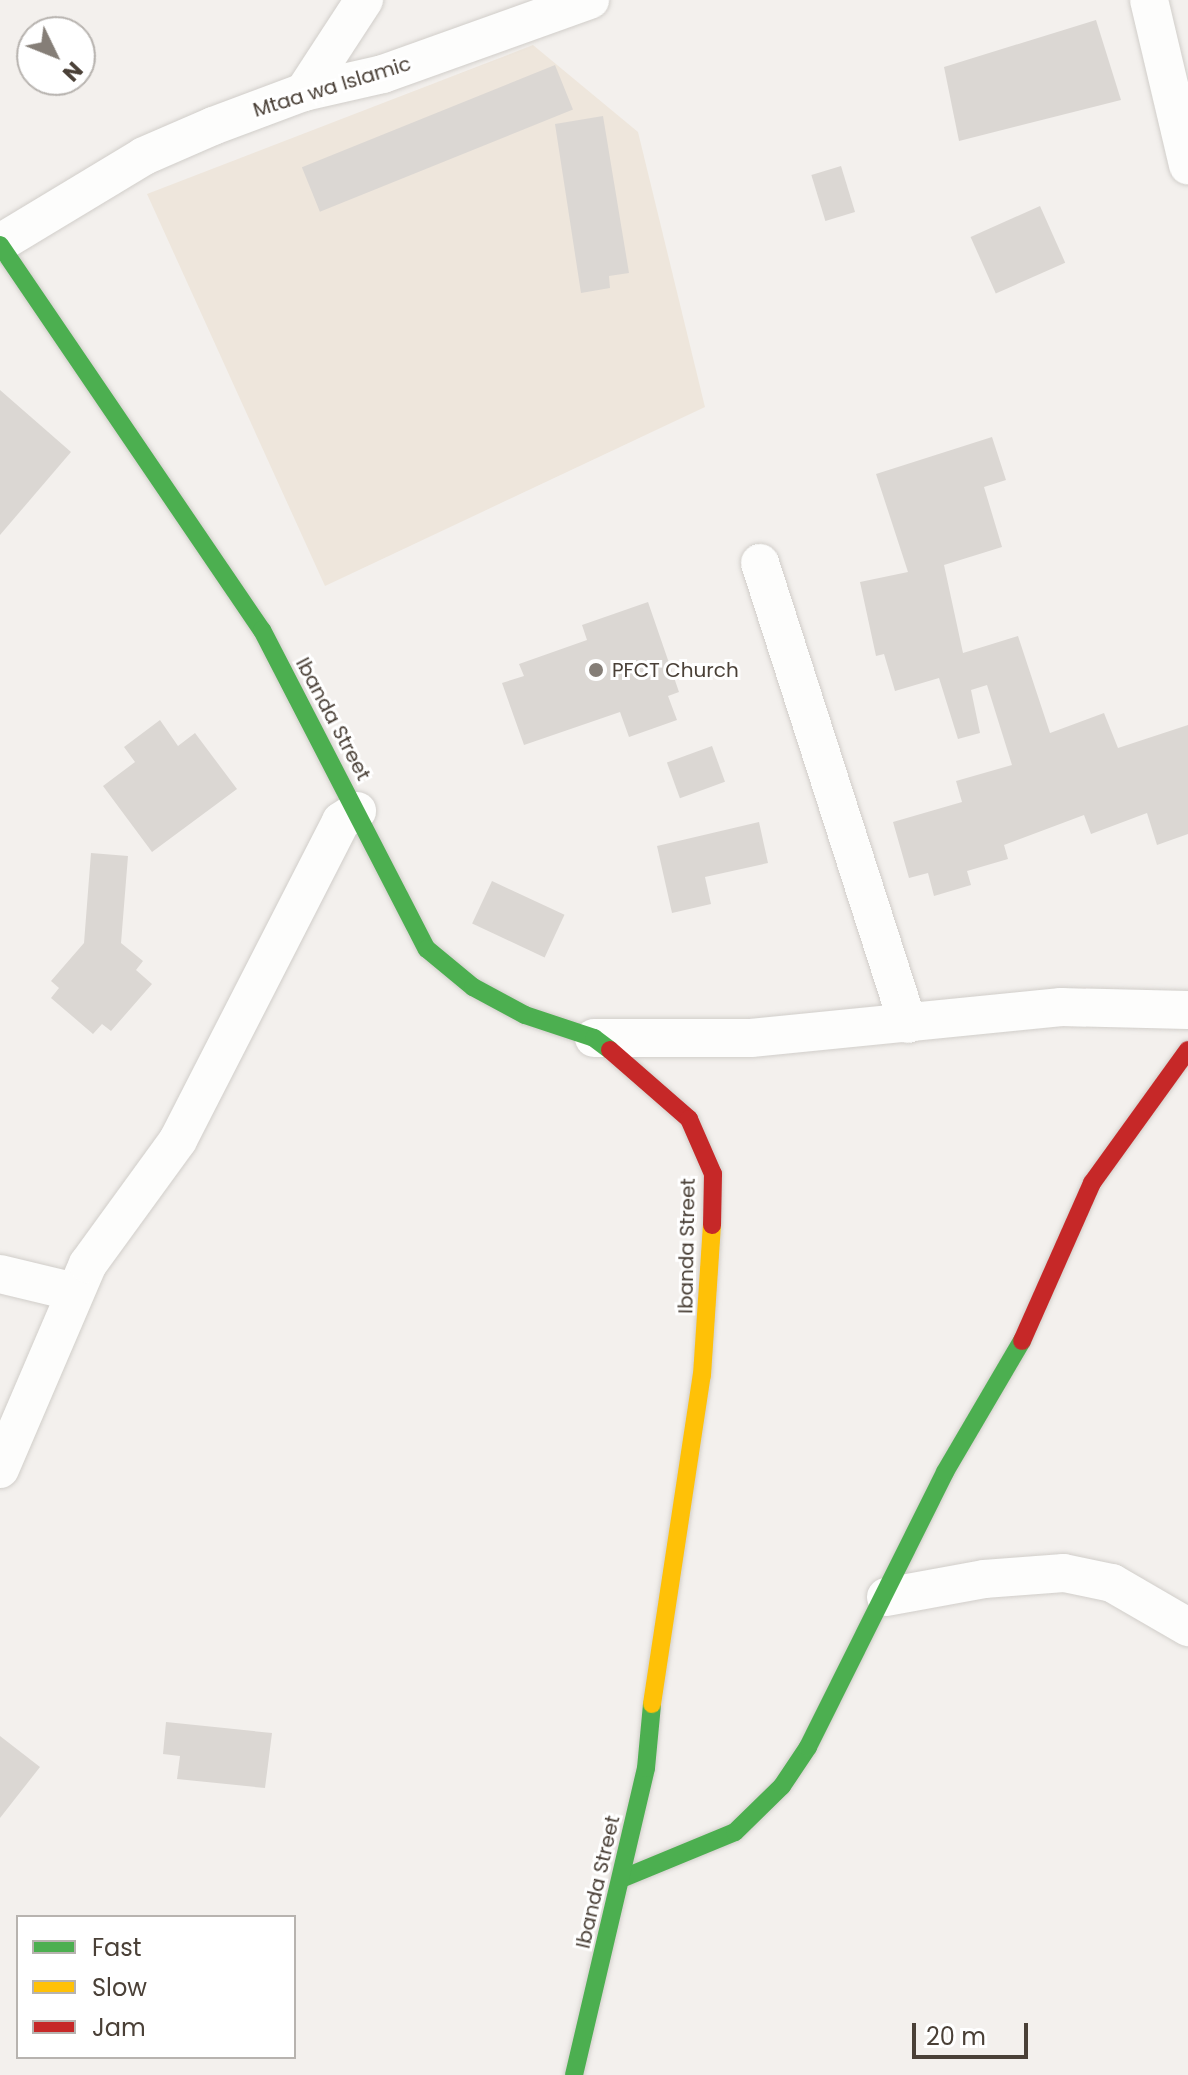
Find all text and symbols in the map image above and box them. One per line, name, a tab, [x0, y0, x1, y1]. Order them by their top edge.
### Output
north arrow	[16, 16, 96, 96]
street label: Mtaa wa Islamic	[250, 52, 414, 122]
text: N	[55, 55, 89, 88]
street label: Ibanda Street	[291, 653, 375, 785]
place label: PFCT Church	[612, 658, 739, 682]
marker: PFCT Church	[587, 661, 605, 679]
street label: Ibanda Street	[674, 1178, 700, 1314]
street label: Ibanda Street	[571, 1813, 625, 1951]
legend	[16, 1915, 296, 2059]
text: Fast	[92, 1931, 142, 1964]
text: Slow	[92, 1971, 147, 2004]
scale bar	[916, 2007, 1032, 2057]
text: Jam	[92, 2011, 146, 2044]
text: 20 m	[926, 2020, 986, 2053]

